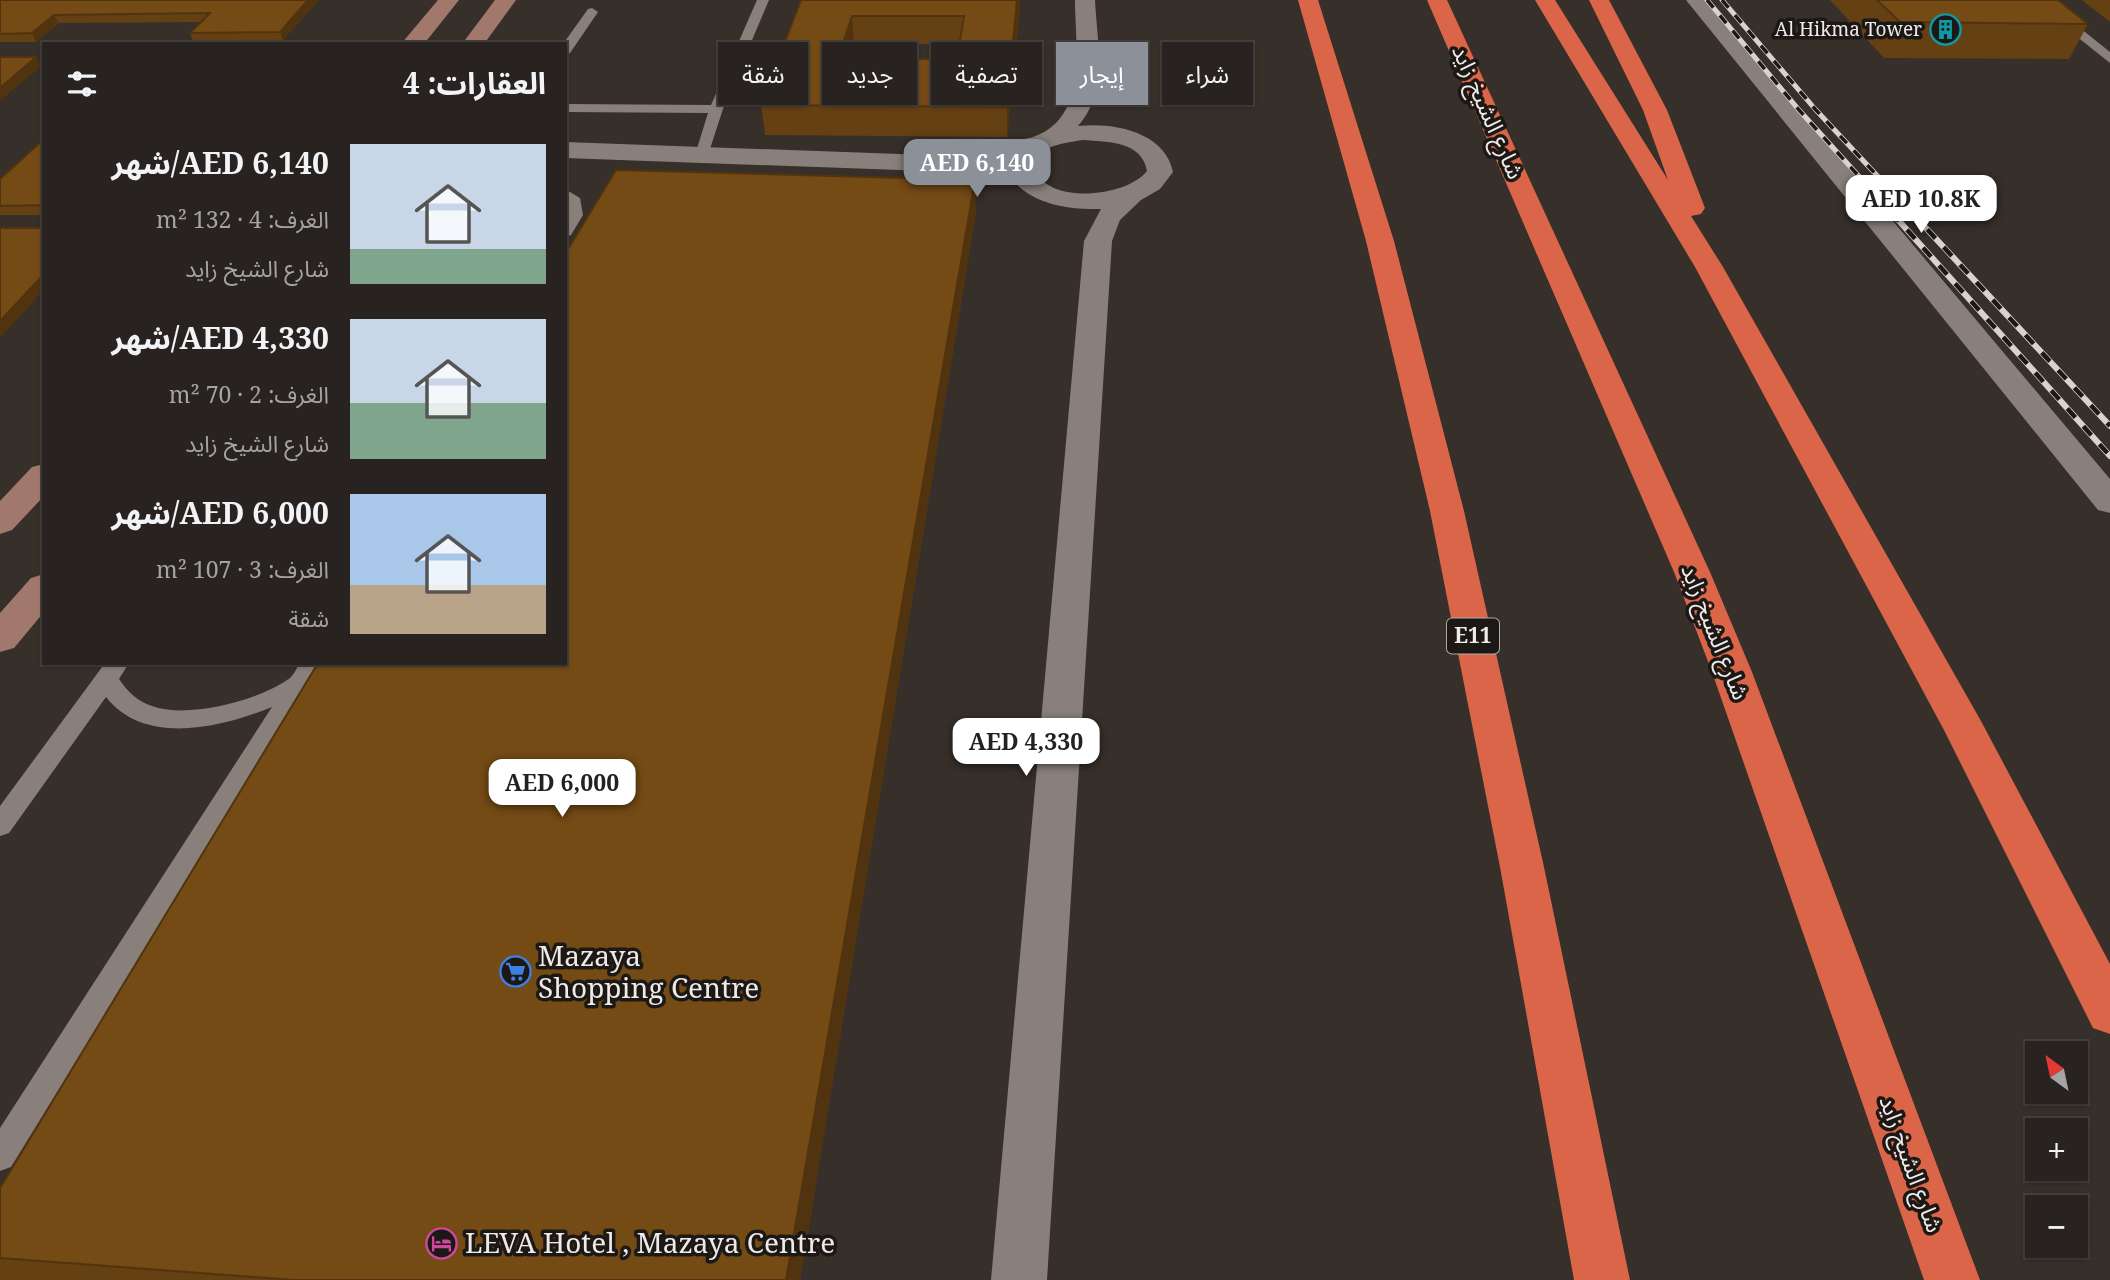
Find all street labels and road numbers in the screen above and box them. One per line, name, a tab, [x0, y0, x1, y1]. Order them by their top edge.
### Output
street label: شارع الشيخ زايد	[1443, 39, 1533, 185]
street label: شارع الشيخ زايد	[1672, 559, 1758, 705]
road number: E11	[1447, 618, 1499, 654]
street label: شارع الشيخ زايد	[1870, 1091, 1952, 1237]

